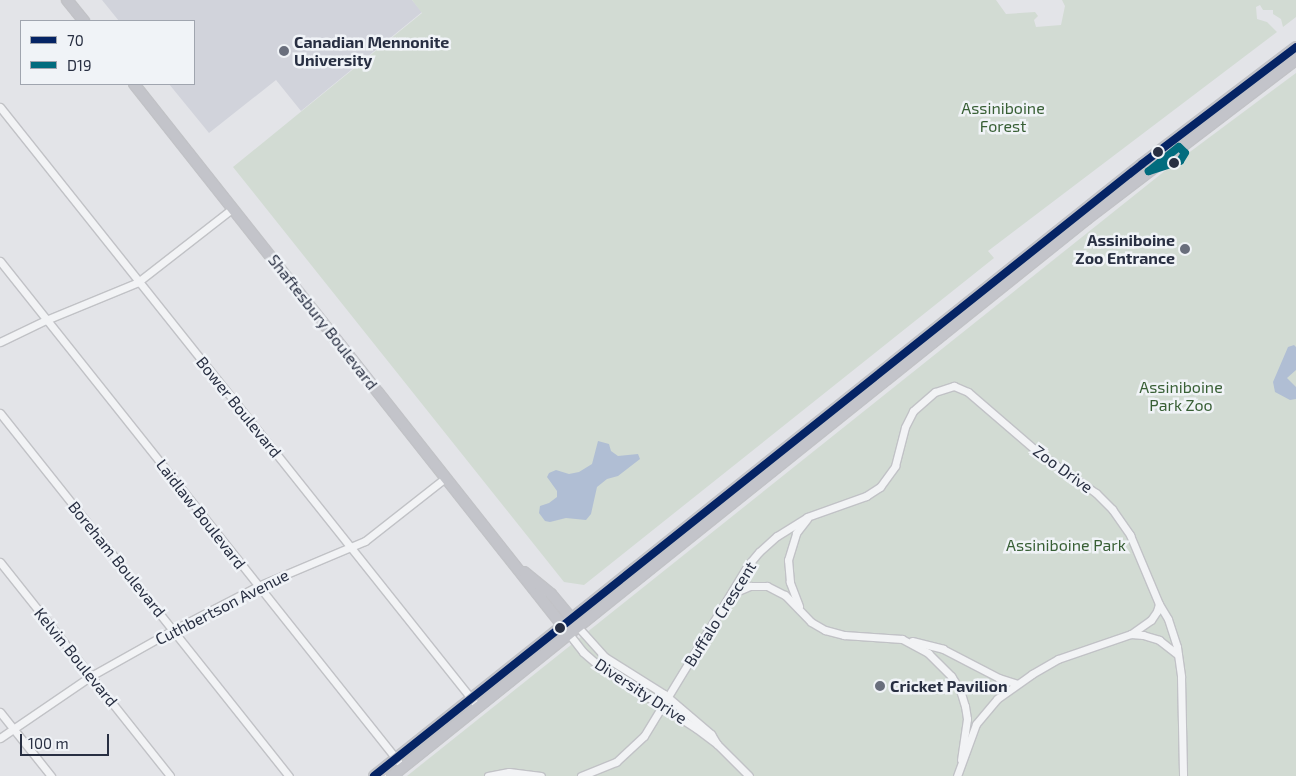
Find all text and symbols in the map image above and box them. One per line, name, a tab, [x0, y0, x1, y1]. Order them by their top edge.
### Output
legend	[20, 20, 195, 85]
text: 70	[67, 31, 84, 49]
place label: Canadian Mennonite University	[294, 32, 449, 70]
marker: Canadian Mennonite University	[278, 45, 290, 57]
text: D19	[67, 56, 92, 74]
park label: Assiniboine Forest	[961, 98, 1045, 136]
unlabelled marker	[1153, 147, 1163, 157]
unlabelled marker	[1169, 158, 1179, 168]
place label: Assiniboine Zoo Entrance	[1075, 230, 1175, 268]
marker: Assiniboine Zoo Entrance	[1179, 243, 1191, 255]
street label: Shaftesbury Boulevard	[264, 250, 382, 394]
street label: Bower Boulevard	[192, 353, 286, 461]
park label: Assiniboine Park Zoo	[1139, 377, 1223, 415]
street label: Zoo Drive	[1030, 441, 1096, 497]
street label: Laidlaw Boulevard	[152, 455, 250, 573]
street label: Boreham Boulevard	[64, 497, 170, 621]
park label: Assiniboine Park	[1006, 535, 1126, 555]
street label: Buffalo Crescent	[680, 558, 760, 670]
street label: Cuthbertson Avenue	[152, 565, 292, 649]
street label: Kelvin Boulevard	[30, 604, 122, 710]
unlabelled marker	[555, 623, 565, 633]
street label: Diversity Drive	[591, 654, 691, 728]
place label: Cricket Pavilion	[890, 676, 1008, 696]
marker: Cricket Pavilion	[874, 680, 886, 692]
scale bar	[22, 724, 111, 756]
text: 100 m	[28, 734, 69, 752]

